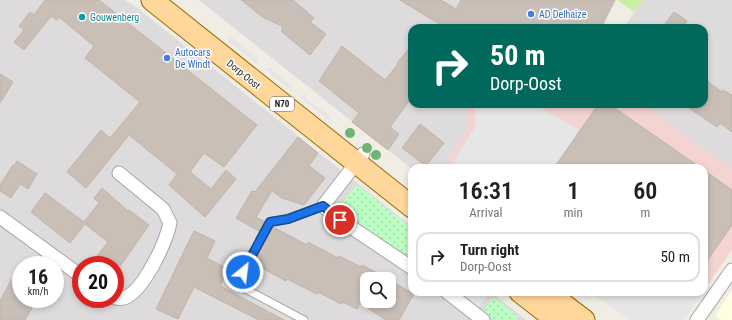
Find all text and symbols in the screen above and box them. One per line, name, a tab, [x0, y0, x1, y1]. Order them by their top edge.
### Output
marker: AD Delhaize	[526, 9, 536, 19]
place label: AD Delhaize	[539, 9, 587, 20]
marker: Gouwenberg	[77, 12, 87, 22]
place label: Gouwenberg	[90, 12, 139, 23]
text: 50 m	[490, 39, 546, 72]
icon: right	[424, 40, 476, 92]
place label: Autocars De Windt	[175, 47, 211, 70]
marker: Autocars De Windt	[162, 53, 172, 63]
street label: Dorp-Oost	[225, 58, 263, 91]
text: Dorp-Oost	[490, 73, 562, 94]
road number: N70	[270, 97, 294, 111]
text: 16:31	[459, 177, 513, 205]
text: 1	[567, 177, 579, 205]
text: 60	[633, 177, 657, 205]
pin	[323, 203, 357, 237]
text: Arrival	[469, 205, 502, 220]
text: min	[564, 205, 583, 220]
text: m	[640, 205, 650, 220]
icon: arrive	[329, 209, 351, 231]
text: Turn right	[460, 241, 519, 259]
icon: right	[426, 246, 448, 268]
text: 50 m	[660, 248, 690, 266]
position arrow	[222, 251, 264, 293]
speed limit sign: 20	[72, 256, 124, 308]
text: Dorp-Oost	[460, 259, 512, 274]
text: 16	[28, 265, 48, 289]
map controls	[360, 272, 396, 308]
button: search	[360, 272, 396, 308]
text: km/h	[28, 286, 48, 297]

